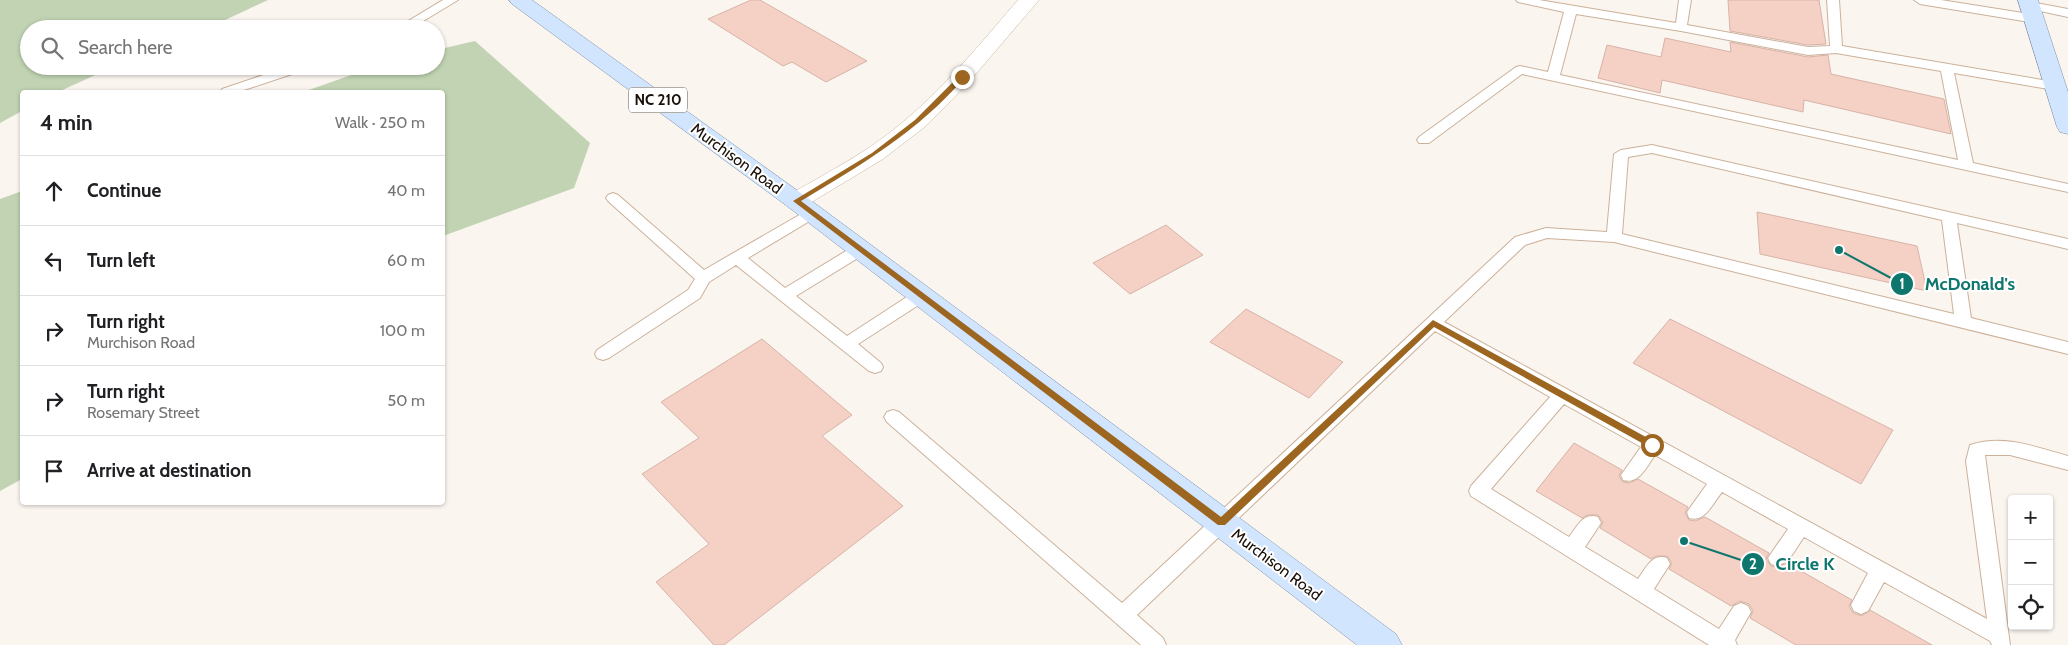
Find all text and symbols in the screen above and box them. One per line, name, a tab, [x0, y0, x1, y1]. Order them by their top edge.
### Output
search box	[20, 20, 445, 75]
icon: search	[38, 34, 66, 62]
text: Search here	[78, 36, 172, 59]
route end	[951, 66, 974, 89]
road number: NC 210	[629, 88, 687, 112]
text: 4 min	[40, 110, 93, 135]
text: Walk · 250 m	[335, 113, 425, 132]
street label: Murchison Road	[687, 119, 786, 198]
icon: ahead	[40, 177, 68, 205]
text: Continue	[87, 179, 161, 202]
text: 40 m	[387, 181, 425, 200]
icon: left	[40, 247, 68, 275]
text: Turn left	[87, 249, 155, 272]
text: 60 m	[387, 251, 425, 270]
callout: McDonald's	[1890, 267, 2025, 300]
text: McDonald's	[1925, 273, 2016, 295]
text: 1	[1899, 275, 1905, 293]
text: Turn right	[87, 310, 165, 333]
icon: right	[40, 317, 68, 345]
text: 100 m	[380, 321, 425, 340]
text: Murchison Road	[87, 333, 195, 352]
text: Turn right	[87, 380, 165, 403]
icon: right	[40, 387, 68, 415]
text: 50 m	[388, 391, 425, 410]
text: Rosemary Street	[87, 403, 200, 422]
route start	[1641, 434, 1664, 457]
icon: arrive	[40, 457, 68, 485]
text: Arrive at destination	[87, 459, 251, 482]
map controls	[2008, 495, 2053, 630]
button: +	[2008, 495, 2053, 540]
street label: Murchison Road	[1228, 524, 1326, 604]
button: −	[2008, 540, 2053, 585]
callout: Circle K	[1741, 547, 1844, 580]
text: Circle K	[1776, 553, 1835, 575]
text: 2	[1749, 555, 1757, 573]
button: locate	[2008, 585, 2053, 630]

